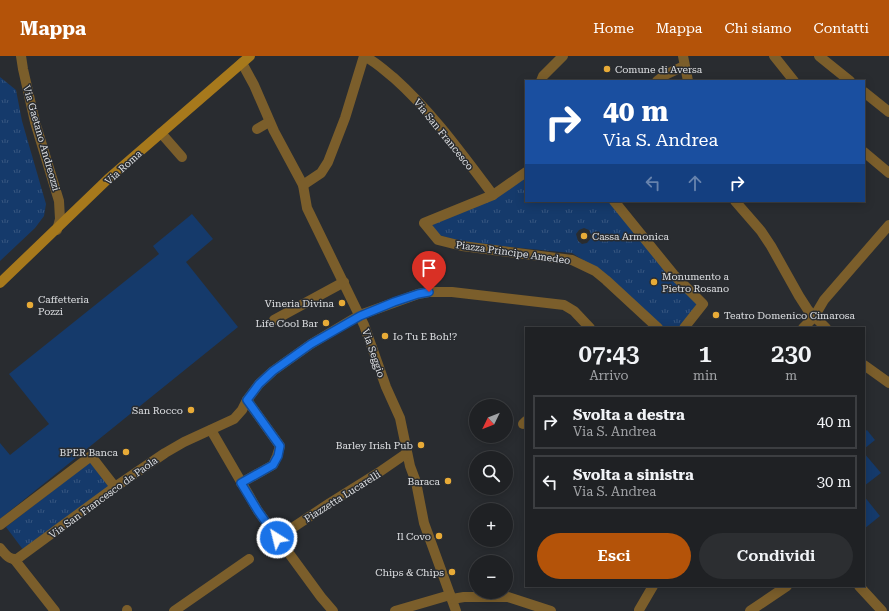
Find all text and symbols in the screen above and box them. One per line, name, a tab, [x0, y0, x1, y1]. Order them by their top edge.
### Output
text: Mappa	[20, 17, 86, 40]
text: Home	[593, 20, 634, 36]
text: Mappa	[656, 20, 702, 36]
text: Chi siamo	[724, 20, 792, 36]
text: Contatti	[814, 20, 869, 36]
marker: Comune di Aversa	[602, 64, 612, 74]
place label: Comune di Aversa	[615, 64, 703, 75]
street label: Via Gaetano Andreozzi	[21, 84, 62, 192]
text: 40 m	[603, 95, 668, 128]
icon: right	[537, 96, 589, 148]
street label: Via San Francesco	[412, 97, 476, 172]
text: Via S. Andrea	[603, 129, 718, 150]
street label: Via Roma	[103, 148, 144, 187]
icon: left	[642, 172, 664, 194]
icon: ahead	[684, 172, 706, 194]
icon: right	[726, 172, 748, 194]
marker: Cassa Armonica	[579, 231, 589, 241]
place label: Cassa Armonica	[592, 231, 670, 242]
street label: Piazza Principe Amedeo	[455, 239, 571, 266]
pin	[412, 251, 446, 292]
icon: arrive	[418, 257, 440, 279]
place label: Monumento a Pietro Rosano	[662, 271, 730, 294]
marker: Monumento a Pietro Rosano	[649, 277, 659, 287]
place label: Caffetteria Pozzi	[38, 294, 90, 317]
place label: Vineria Divina	[265, 298, 335, 309]
marker: Vineria Divina	[337, 298, 347, 308]
marker: Caffetteria Pozzi	[25, 300, 35, 310]
marker: Teatro Domenico Cimarosa	[711, 310, 721, 320]
place label: Teatro Domenico Cimarosa	[724, 310, 855, 321]
place label: Life Cool Bar	[255, 318, 318, 329]
marker: Life Cool Bar	[321, 318, 331, 328]
street label: Via Seggio	[360, 327, 387, 379]
marker: Io Tu E Boh!?	[380, 331, 390, 341]
place label: Io Tu E Boh!?	[393, 331, 457, 342]
text: 07:43	[579, 340, 639, 368]
text: 1	[699, 340, 712, 368]
text: 230	[771, 340, 811, 368]
text: Arrivo	[589, 368, 629, 383]
text: min	[693, 368, 717, 383]
text: m	[785, 368, 797, 383]
north arrow	[469, 399, 513, 443]
map controls	[469, 399, 513, 599]
place label: San Rocco	[132, 405, 183, 416]
marker: San Rocco	[186, 405, 196, 415]
text: Svolta a destra	[573, 406, 685, 424]
icon: right	[539, 411, 561, 433]
text: 40 m	[817, 413, 851, 431]
text: Via S. Andrea	[573, 424, 656, 439]
place label: Barley Irish Pub	[336, 440, 413, 451]
marker: Barley Irish Pub	[416, 440, 426, 450]
place label: BPER Banca	[60, 447, 119, 458]
marker: BPER Banca	[121, 447, 131, 457]
button: search	[469, 451, 513, 495]
street label: Via San Francesco da Paola	[47, 454, 160, 540]
text: Svolta a sinistra	[573, 466, 694, 484]
street label: Piazzetta Lucarelli	[302, 469, 382, 524]
icon: left	[539, 471, 561, 493]
text: 30 m	[817, 473, 851, 491]
place label: Baraca	[408, 476, 441, 487]
marker: Baraca	[443, 476, 453, 486]
text: Via S. Andrea	[573, 484, 656, 499]
button: +	[469, 503, 513, 547]
position arrow	[256, 517, 298, 559]
place label: Il Covo	[397, 531, 431, 542]
marker: Il Covo	[434, 531, 444, 541]
button: Esci	[537, 533, 691, 579]
button: Condividi	[699, 533, 853, 579]
button: −	[469, 555, 513, 599]
place label: Chips & Chips	[375, 567, 444, 578]
marker: Chips & Chips	[447, 567, 457, 577]

